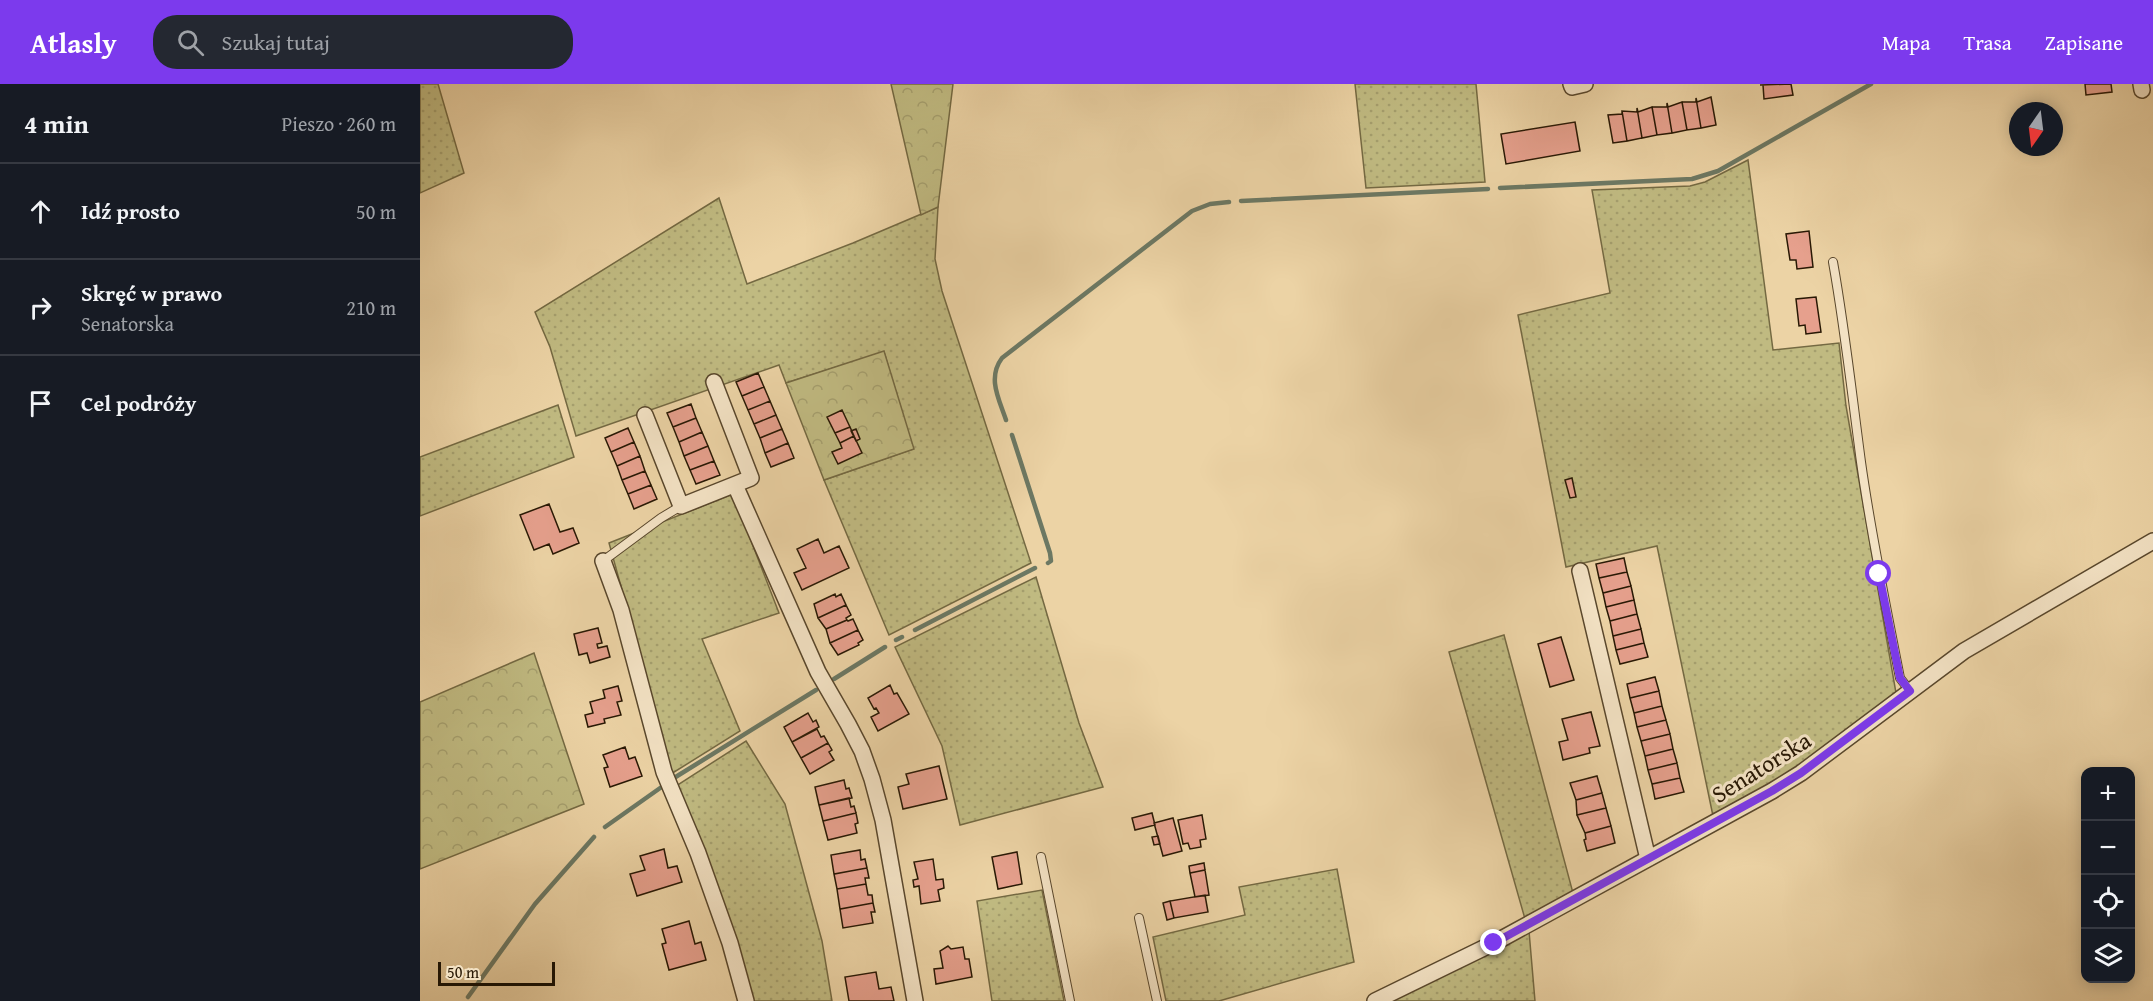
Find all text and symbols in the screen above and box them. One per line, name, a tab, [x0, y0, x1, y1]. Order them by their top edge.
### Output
search box	[153, 15, 573, 69]
text: Atlasly	[30, 22, 117, 63]
icon: search	[174, 26, 207, 59]
text: Szukaj tutaj	[222, 26, 330, 58]
text: Mapa	[1882, 27, 1930, 58]
text: Trasa	[1963, 27, 2012, 58]
text: Zapisane	[2045, 27, 2123, 58]
north arrow	[2009, 102, 2063, 156]
text: 4 min	[24, 104, 89, 143]
text: Pieszo · 260 m	[282, 109, 396, 138]
icon: ahead	[24, 195, 57, 228]
text: Idź prosto	[81, 195, 180, 227]
text: 50 m	[356, 197, 396, 226]
text: Skręć w prawo	[81, 277, 222, 309]
icon: right	[24, 291, 57, 324]
text: 210 m	[346, 293, 396, 322]
text: Senatorska	[81, 309, 174, 338]
icon: arrive	[24, 387, 57, 420]
text: Cel podróży	[81, 387, 196, 419]
route start	[1865, 560, 1891, 586]
street label: Senatorska	[1704, 722, 1818, 811]
map controls	[2081, 767, 2135, 983]
button: +	[2081, 767, 2135, 821]
button: −	[2081, 821, 2135, 875]
button: locate	[2081, 875, 2135, 929]
route end	[1480, 929, 1506, 955]
button: layers	[2081, 929, 2135, 983]
scale bar	[438, 959, 555, 986]
text: 50 m	[447, 960, 479, 984]

